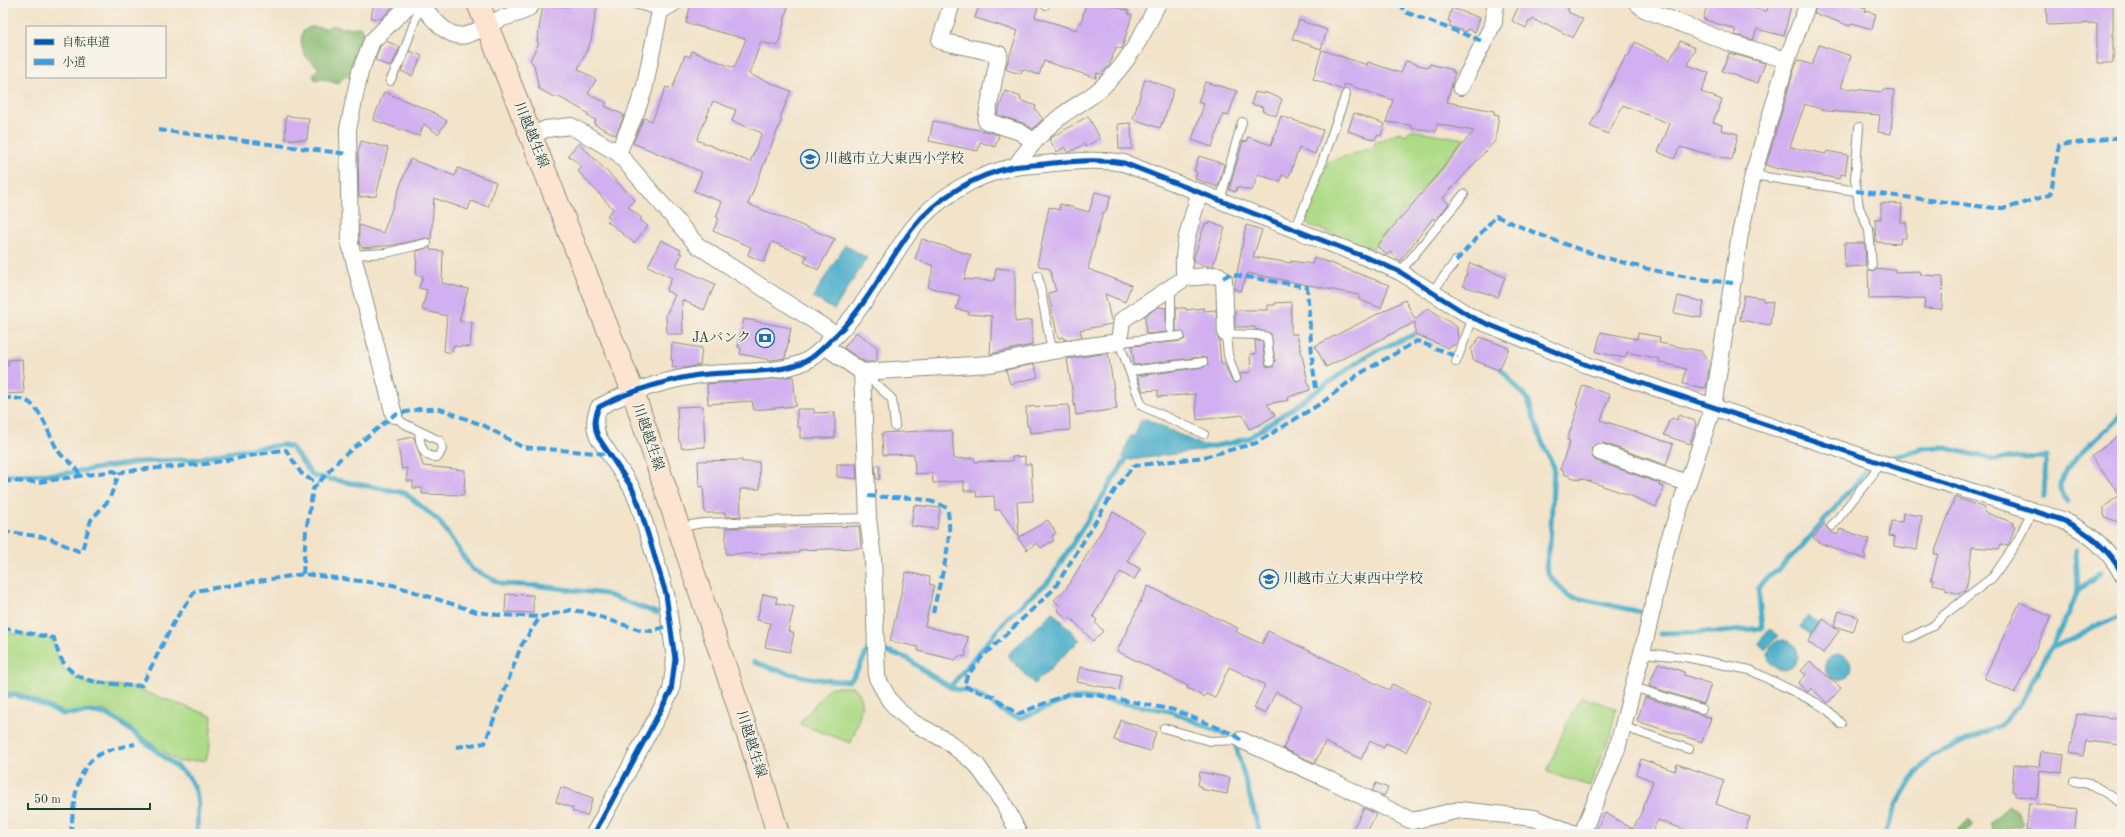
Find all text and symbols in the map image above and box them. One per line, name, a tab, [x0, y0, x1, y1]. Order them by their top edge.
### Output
legend	[26, 26, 166, 78]
text: 自転車道	[62, 35, 110, 49]
text: 小道	[62, 55, 86, 69]
street label: 川越越生線	[511, 100, 552, 170]
school or university icon: 川越市立大東西小学校	[799, 148, 821, 170]
place label: 川越市立大東西小学校	[824, 151, 964, 166]
bank icon: JAバンク	[754, 327, 776, 349]
place label: JAバンク	[692, 330, 751, 345]
street label: 川越越生線	[630, 401, 667, 472]
school or university icon: 川越市立大東西中学校	[1258, 568, 1280, 590]
place label: 川越市立大東西中学校	[1283, 571, 1423, 586]
street label: 川越越生線	[734, 708, 769, 779]
scale bar	[28, 785, 150, 811]
text: 50 m	[34, 793, 61, 806]

